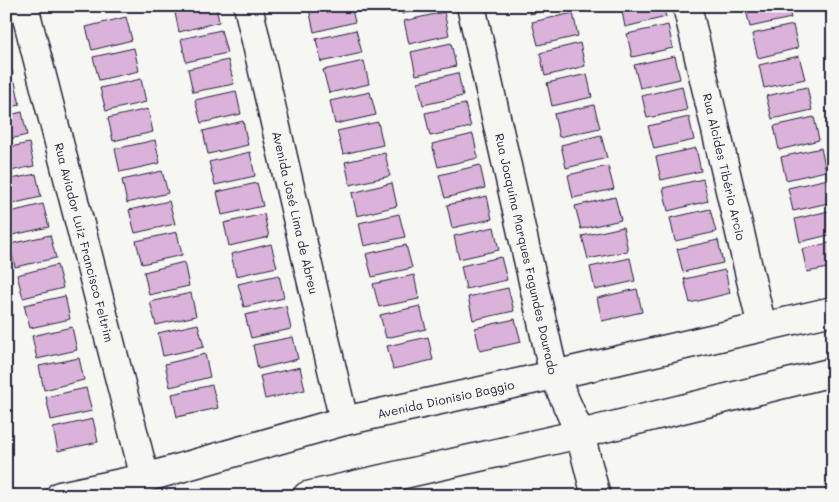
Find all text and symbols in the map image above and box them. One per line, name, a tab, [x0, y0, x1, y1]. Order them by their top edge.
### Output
street label: Rua Alcides Tibério Arcio	[700, 91, 749, 242]
street label: Avenida José Lima de Abreu	[269, 129, 322, 296]
street label: Rua Joaquina Marques Fagundes Dourado	[492, 132, 562, 376]
street label: Rua Aviador Luiz Francisco Feltrim	[51, 141, 118, 344]
street label: Avenida Dionisio Baggio	[376, 376, 516, 421]

